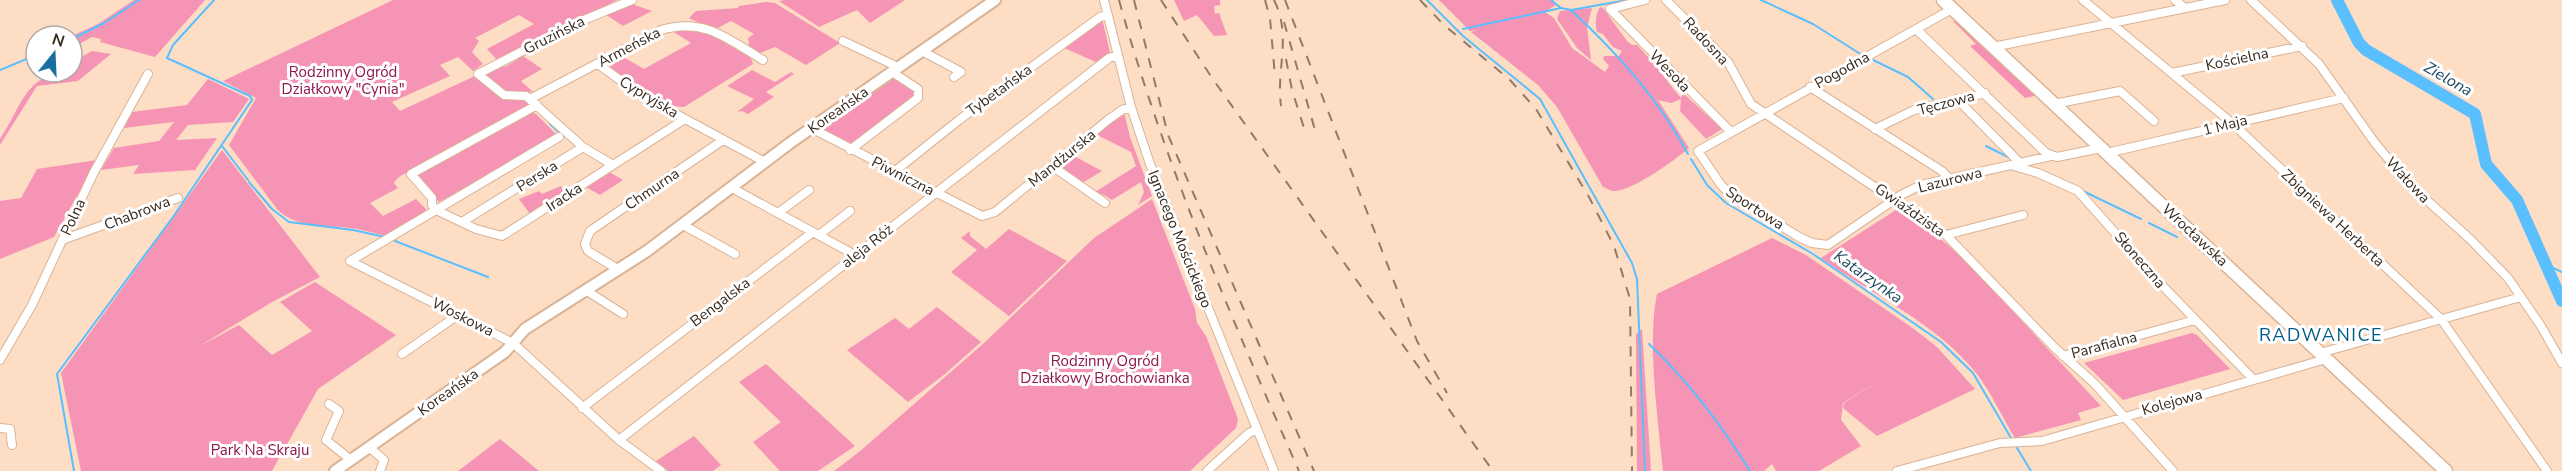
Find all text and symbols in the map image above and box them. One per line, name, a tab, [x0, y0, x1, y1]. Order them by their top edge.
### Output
street label: Gruzińska	[520, 11, 588, 59]
street label: Radosna	[1679, 13, 1733, 69]
street label: Armeńska	[594, 22, 664, 72]
north arrow	[24, 24, 84, 84]
text: N	[49, 28, 67, 53]
street label: Kościelna	[2204, 43, 2270, 75]
street label: Wesoła	[1645, 46, 1695, 96]
street label: Pogodna	[1811, 47, 1873, 93]
water label: Zielona	[2420, 56, 2476, 102]
street label: Tybetańska	[962, 59, 1036, 121]
park label: Rodzinny Ogród Działkowy "Cynia"	[281, 62, 405, 99]
street label: Cypryjska	[616, 71, 682, 123]
street label: Koreańska	[804, 82, 872, 138]
street label: Tęczowa	[1915, 86, 1977, 120]
street label: 1 Maja	[2201, 110, 2249, 140]
street label: Mandżurska	[1024, 125, 1100, 191]
street label: Piwniczna	[868, 152, 938, 200]
street label: Wałowa	[2381, 152, 2435, 208]
street label: Perska	[513, 156, 561, 196]
street label: Lazurowa	[1916, 162, 1984, 198]
street label: Chmurna	[621, 163, 683, 215]
street label: Zbigniewa Herberta	[2277, 165, 2389, 271]
street label: Ignacego Mościckiego	[1143, 167, 1217, 311]
street label: Iracka	[542, 178, 586, 216]
street label: Gwiaździsta	[1871, 179, 1949, 241]
street label: Sportowa	[1722, 182, 1788, 234]
street label: Chabrowa	[101, 191, 173, 235]
street label: Polna	[56, 195, 90, 239]
street label: Wrocławska	[2158, 199, 2232, 271]
street label: aleja Róż	[837, 219, 897, 273]
street label: Słoneczna	[2110, 227, 2170, 293]
water label: Katarzynka	[1829, 245, 1907, 309]
street label: Bengalska	[686, 273, 754, 331]
street label: Woskowa	[429, 293, 497, 341]
district label: RADWANICE	[2259, 323, 2383, 347]
street label: Parafialna	[2069, 327, 2139, 363]
park label: Rodzinny Ogród Działkowy Brochowianka	[1020, 351, 1190, 388]
street label: Koreańska	[414, 364, 482, 420]
street label: Kolejowa	[2139, 384, 2205, 420]
park label: Park Na Skraju	[211, 440, 309, 460]

